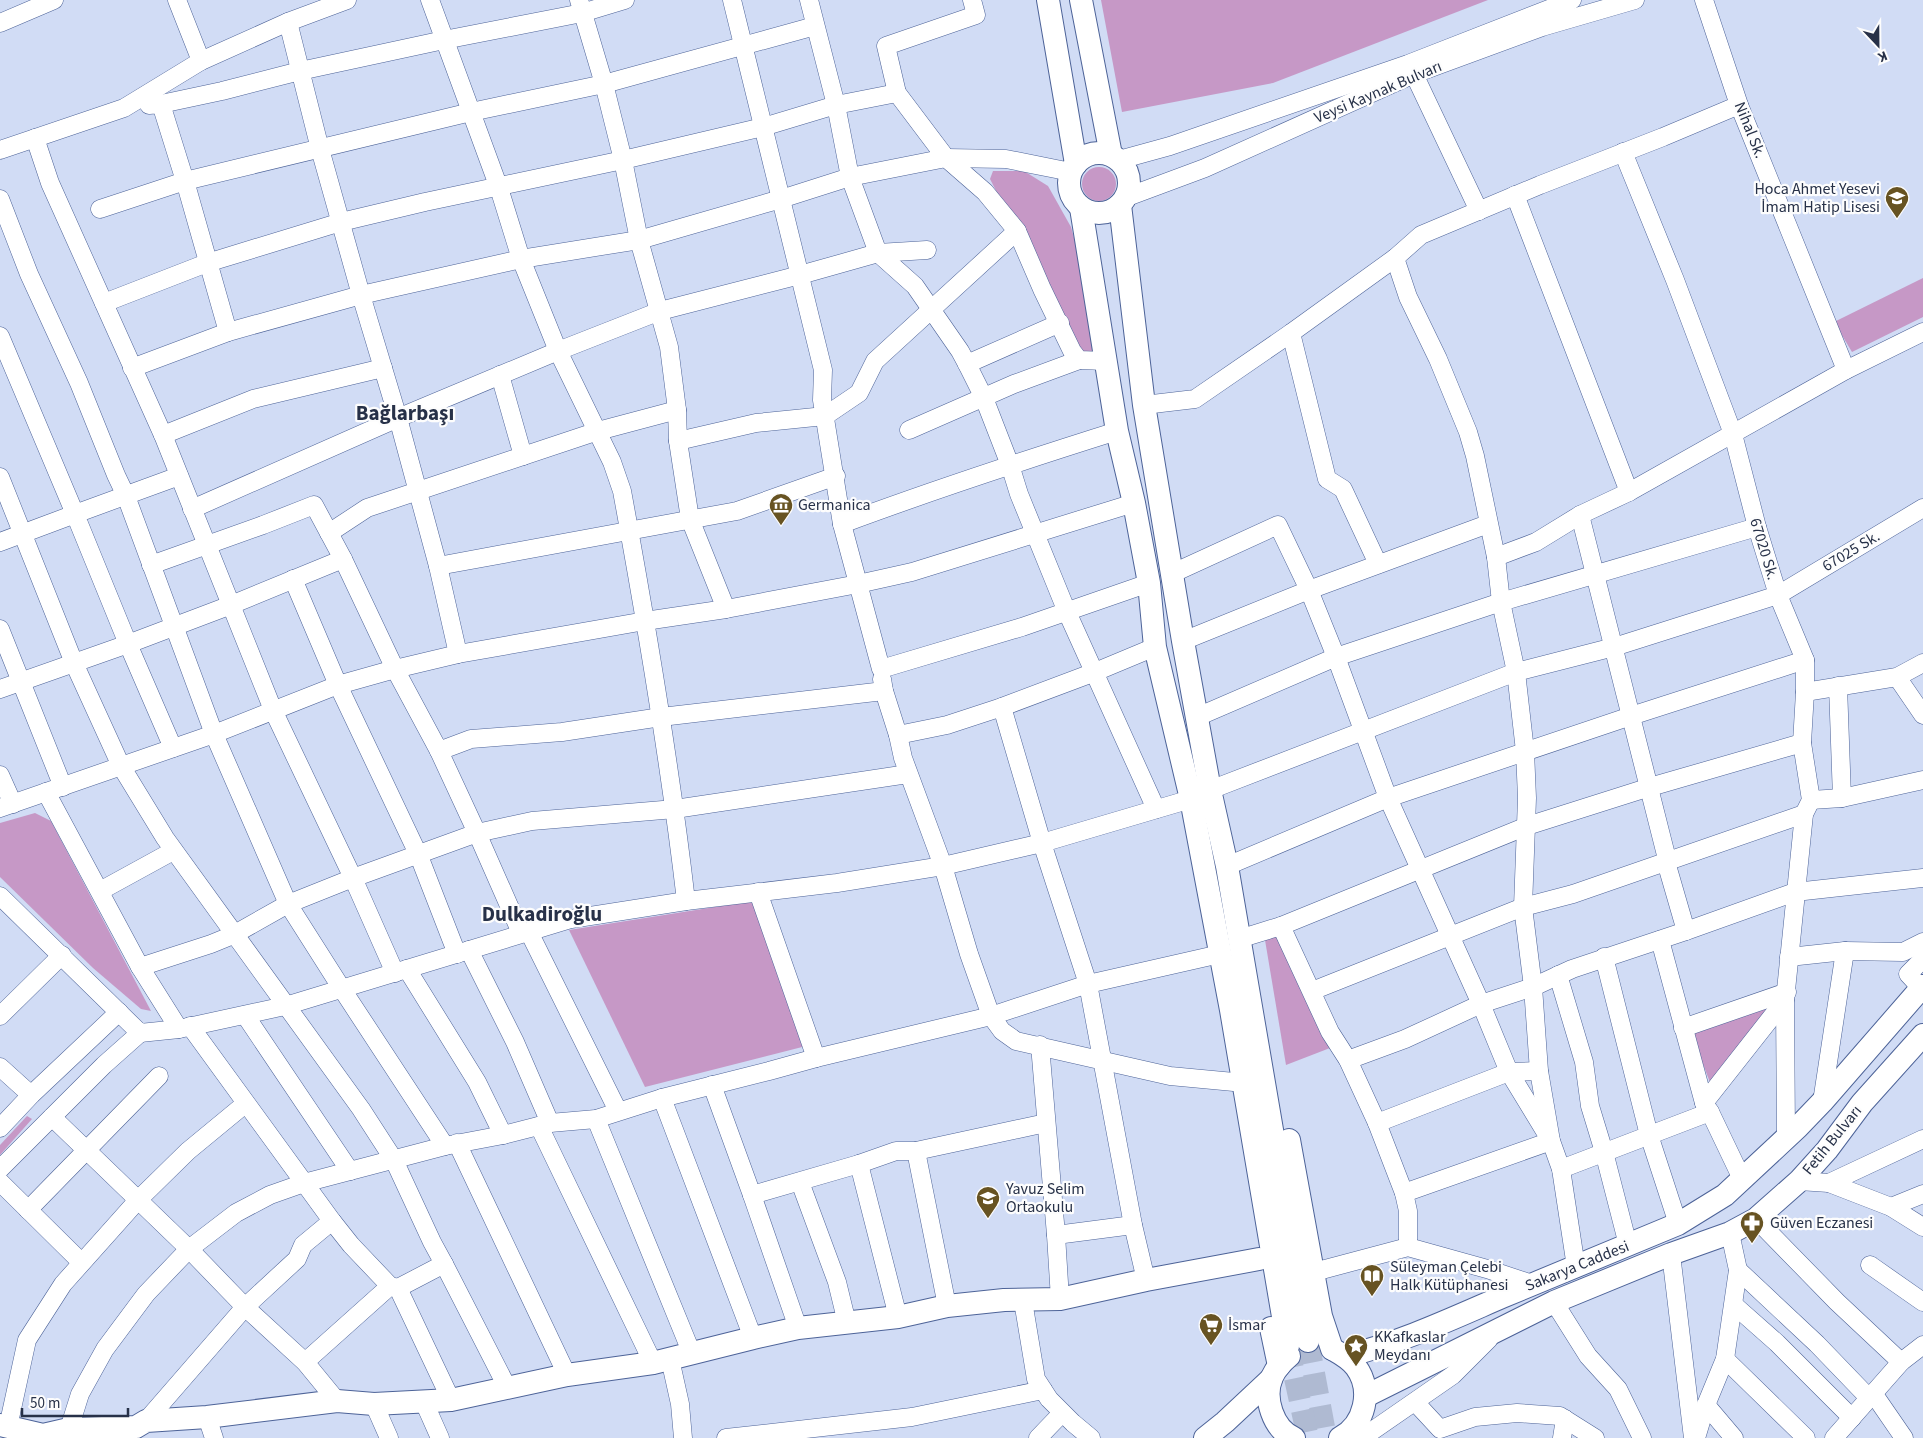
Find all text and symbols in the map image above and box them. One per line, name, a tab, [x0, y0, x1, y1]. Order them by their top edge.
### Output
north arrow	[1853, 20, 1903, 70]
text: K	[1874, 45, 1890, 67]
street label: Veysi Kaynak Bulvarı	[1311, 55, 1445, 129]
street label: Nihal Sk.	[1729, 99, 1771, 161]
place label: Hoca Ahmet Yesevi İmam Hatip Lisesi	[1754, 178, 1880, 218]
school or university icon: Hoca Ahmet Yesevi İmam Hatip Lisesi	[1884, 185, 1910, 219]
district label: Bağlarbaşı	[356, 398, 454, 428]
museum icon: Germanica	[768, 492, 794, 526]
place label: Germanica	[798, 494, 871, 516]
street label: 67020 Sk.	[1744, 515, 1784, 583]
street label: 67025 Sk.	[1818, 525, 1884, 577]
district label: Dulkadiroğlu	[482, 899, 602, 929]
street label: Fetih Bulvarı	[1797, 1101, 1867, 1179]
place label: Yavuz Selim Ortaokulu	[1005, 1178, 1085, 1218]
school or university icon: Yavuz Selim Ortaokulu	[975, 1185, 1001, 1219]
pharmacy icon: Güven Eczanesi	[1739, 1210, 1765, 1244]
place label: Güven Eczanesi	[1770, 1212, 1873, 1234]
street label: Sakarya Caddesi	[1522, 1235, 1632, 1297]
place label: Süleyman Çelebi Halk Kütüphanesi	[1390, 1256, 1509, 1296]
library icon: Süleyman Çelebi Halk Kütüphanesi	[1359, 1263, 1385, 1297]
supermarket icon: İsmar	[1198, 1312, 1224, 1346]
place label: İsmar	[1228, 1314, 1266, 1336]
place label: KKafkaslar Meydanı	[1374, 1326, 1446, 1366]
place icon: KKafkaslar Meydanı	[1343, 1333, 1369, 1367]
scale bar	[22, 1386, 129, 1418]
text: 50 m	[30, 1393, 60, 1414]

